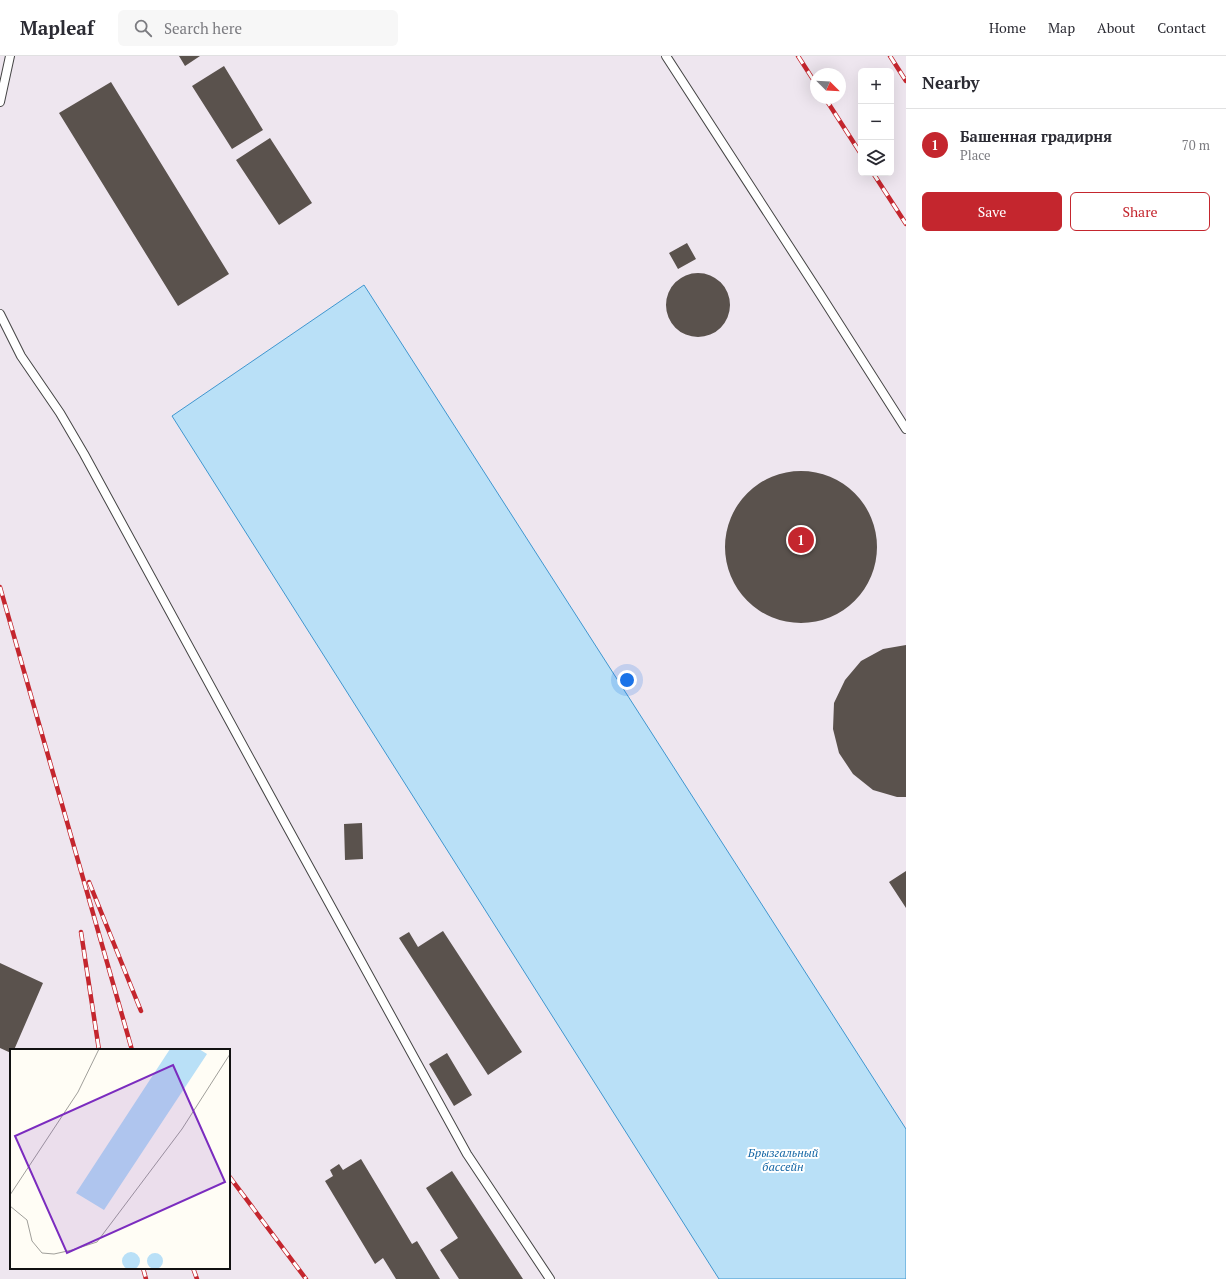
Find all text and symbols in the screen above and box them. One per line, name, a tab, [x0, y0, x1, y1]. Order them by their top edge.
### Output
search box	[118, 10, 398, 46]
text: Mapleaf	[20, 15, 94, 40]
icon: search	[132, 17, 154, 39]
text: Search here	[164, 18, 242, 38]
text: Home	[989, 18, 1026, 37]
text: Map	[1048, 18, 1075, 37]
text: About	[1097, 18, 1135, 37]
text: Contact	[1157, 18, 1206, 37]
north arrow	[810, 68, 846, 104]
map controls	[858, 68, 894, 176]
button: +	[858, 68, 894, 104]
text: Nearby	[922, 71, 980, 94]
button: −	[858, 104, 894, 140]
text: Башенная градирня	[960, 126, 1112, 146]
text: 1	[931, 136, 939, 154]
text: 70 m	[1182, 136, 1210, 154]
button: layers	[858, 140, 894, 176]
text: Place	[960, 146, 991, 164]
button: Save	[922, 192, 1062, 231]
button: Share	[1070, 192, 1210, 231]
pin: 1	[788, 525, 814, 555]
your location	[617, 670, 637, 690]
inset map	[10, 1049, 230, 1269]
water label: Брызгальный бассейн	[747, 1145, 819, 1174]

